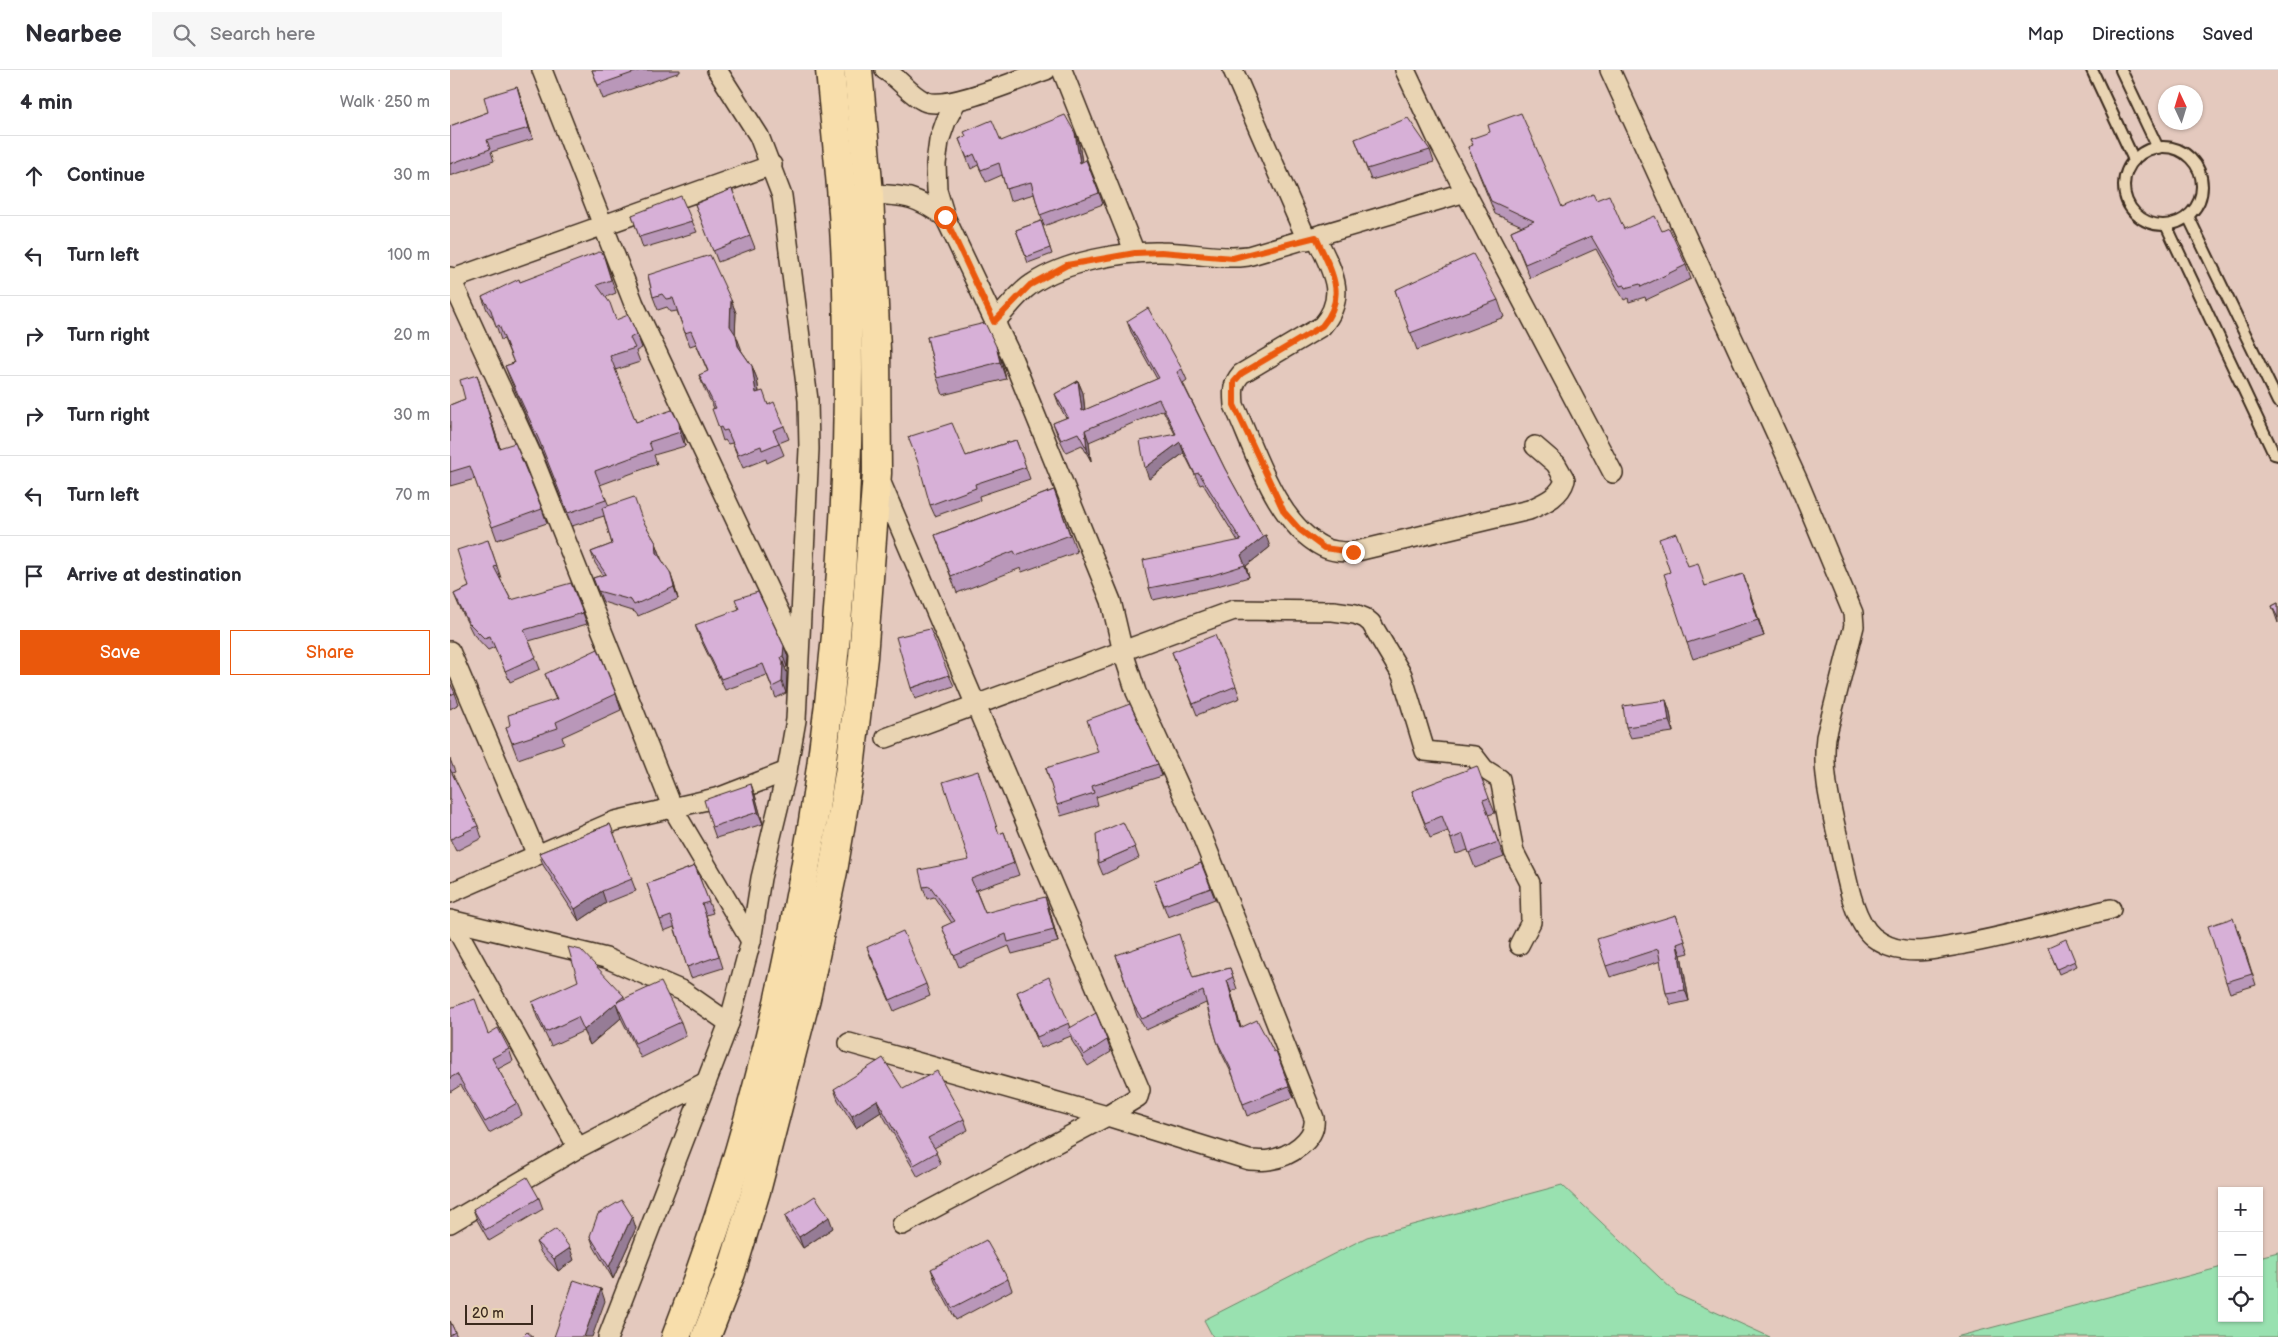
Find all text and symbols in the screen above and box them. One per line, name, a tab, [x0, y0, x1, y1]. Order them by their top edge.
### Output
search box	[152, 12, 502, 57]
text: Nearbee	[25, 20, 122, 49]
icon: search	[170, 21, 198, 49]
text: Search here	[210, 23, 315, 46]
text: Map	[2028, 24, 2064, 45]
text: Directions	[2092, 24, 2174, 45]
text: Saved	[2202, 24, 2253, 45]
north arrow	[2158, 85, 2203, 130]
text: 4 min	[20, 90, 73, 115]
text: Walk · 250 m	[340, 93, 430, 112]
icon: ahead	[20, 162, 48, 190]
text: Continue	[67, 164, 145, 187]
text: 30 m	[393, 166, 430, 185]
route start	[934, 206, 957, 229]
icon: left	[20, 242, 48, 270]
text: Turn left	[67, 244, 139, 267]
text: 100 m	[387, 246, 430, 265]
icon: right	[20, 322, 48, 350]
text: Turn right	[67, 324, 150, 347]
text: 20 m	[394, 326, 430, 345]
icon: right	[20, 402, 48, 430]
text: Turn right	[67, 404, 150, 427]
text: 30 m	[393, 406, 430, 425]
icon: left	[20, 482, 48, 510]
text: Turn left	[67, 484, 139, 507]
text: 70 m	[395, 486, 430, 505]
route end	[1342, 541, 1365, 564]
icon: arrive	[20, 562, 48, 590]
text: Arrive at destination	[67, 564, 242, 587]
button: Save	[20, 630, 220, 675]
button: Share	[230, 630, 430, 675]
map controls	[2218, 1187, 2263, 1322]
button: +	[2218, 1187, 2263, 1232]
button: −	[2218, 1232, 2263, 1277]
button: locate	[2218, 1277, 2263, 1322]
scale bar	[465, 1302, 532, 1325]
text: 20 m	[472, 1305, 504, 1322]

